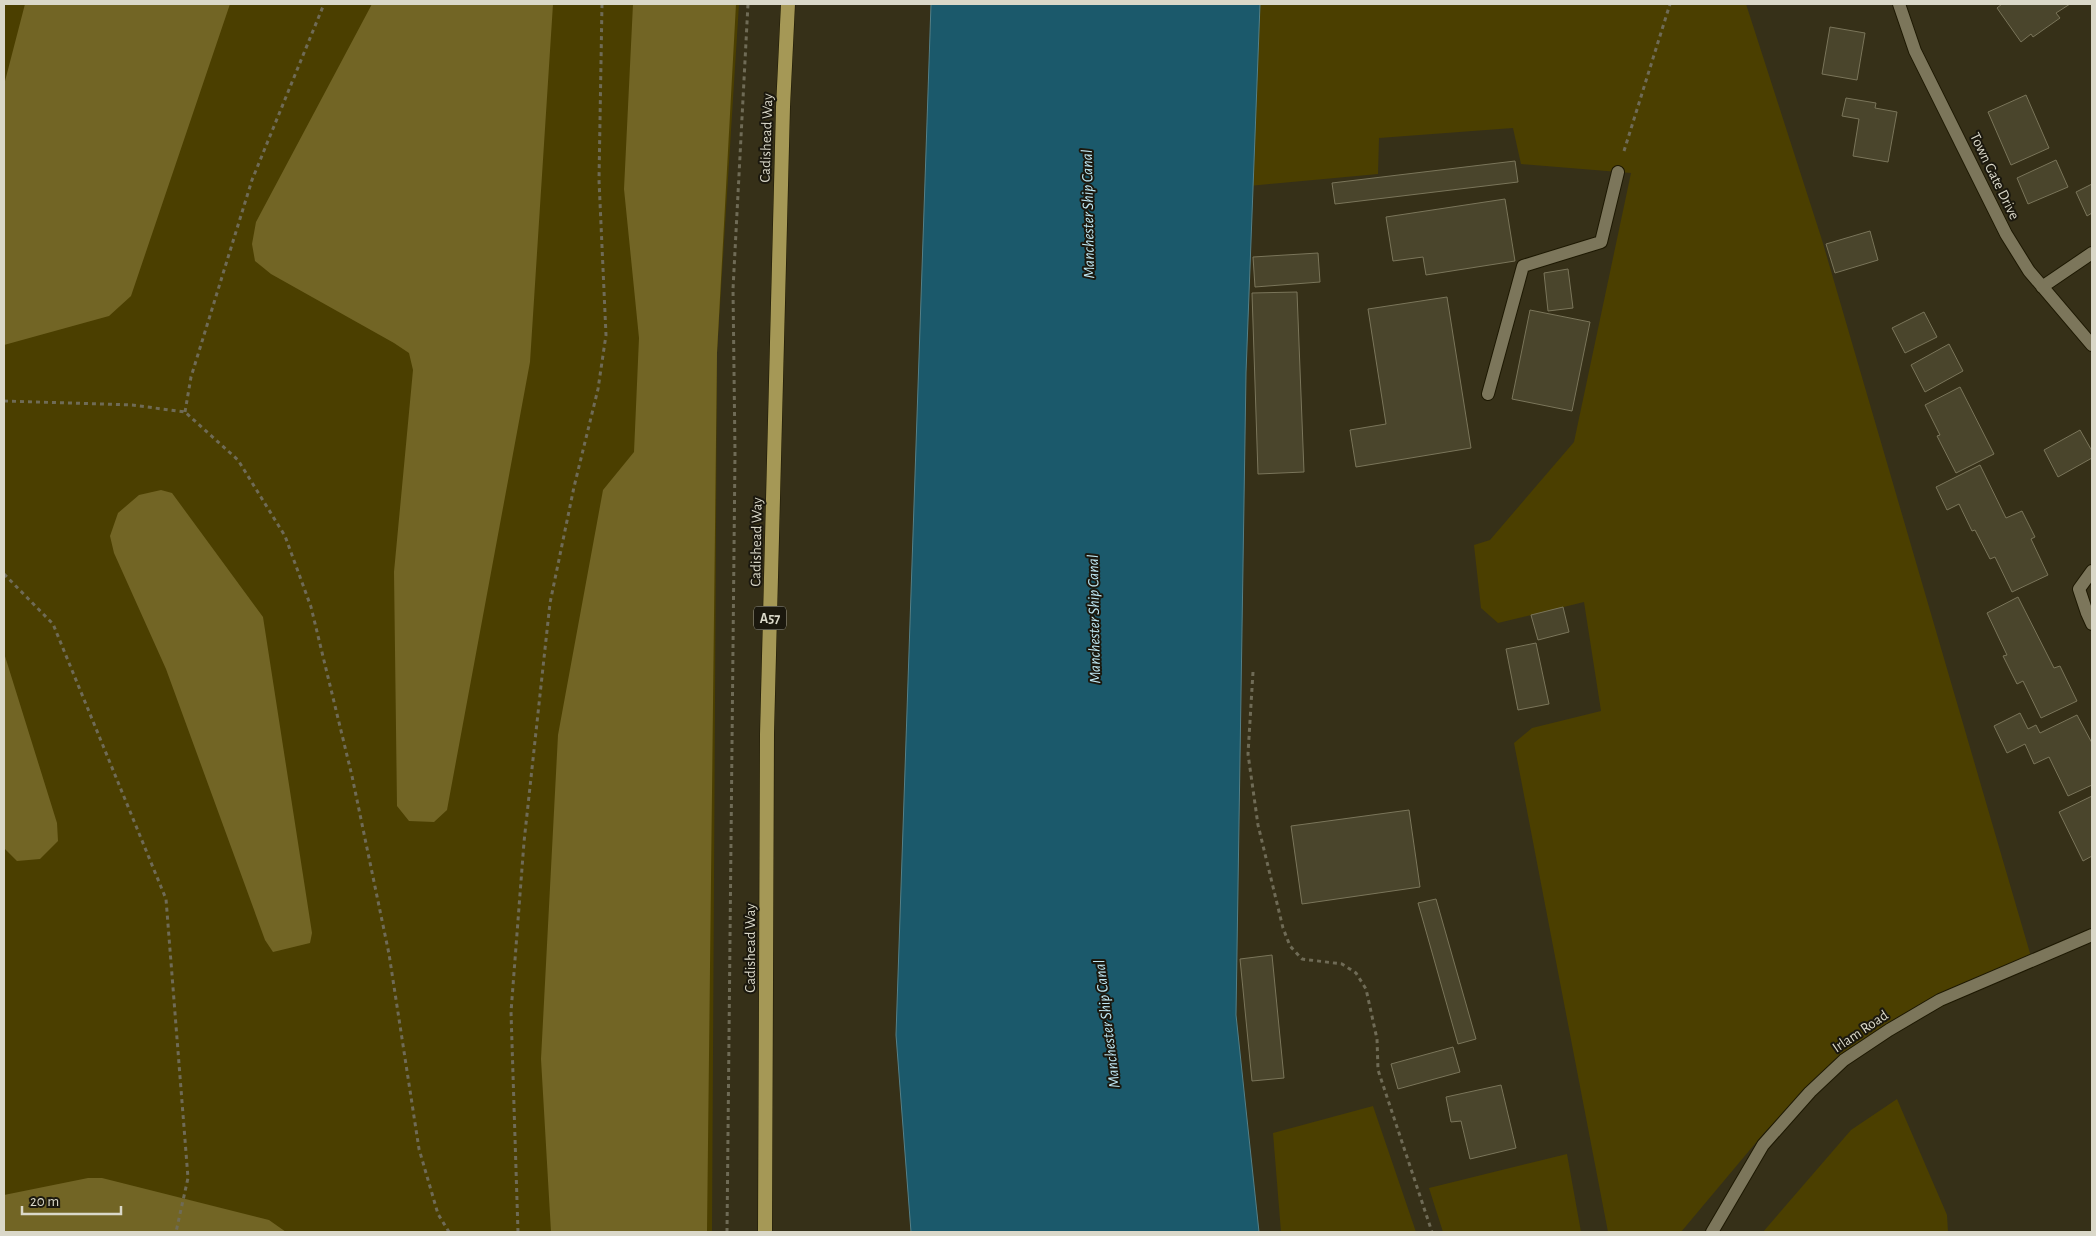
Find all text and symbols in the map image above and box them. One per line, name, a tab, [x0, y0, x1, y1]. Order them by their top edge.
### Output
street label: Cadishead Way	[757, 93, 776, 183]
street label: Town Gate Drive	[1967, 130, 2022, 222]
water label: Manchester Ship Canal	[1079, 149, 1098, 279]
street label: Cadishead Way	[748, 497, 765, 587]
water label: Manchester Ship Canal	[1085, 554, 1104, 684]
road number: A57	[754, 606, 786, 630]
street label: Cadishead Way	[743, 903, 758, 993]
water label: Manchester Ship Canal	[1091, 958, 1124, 1089]
street label: Irlam Road	[1830, 1007, 1891, 1055]
scale bar	[22, 1184, 121, 1216]
text: 20 m	[30, 1194, 59, 1209]

